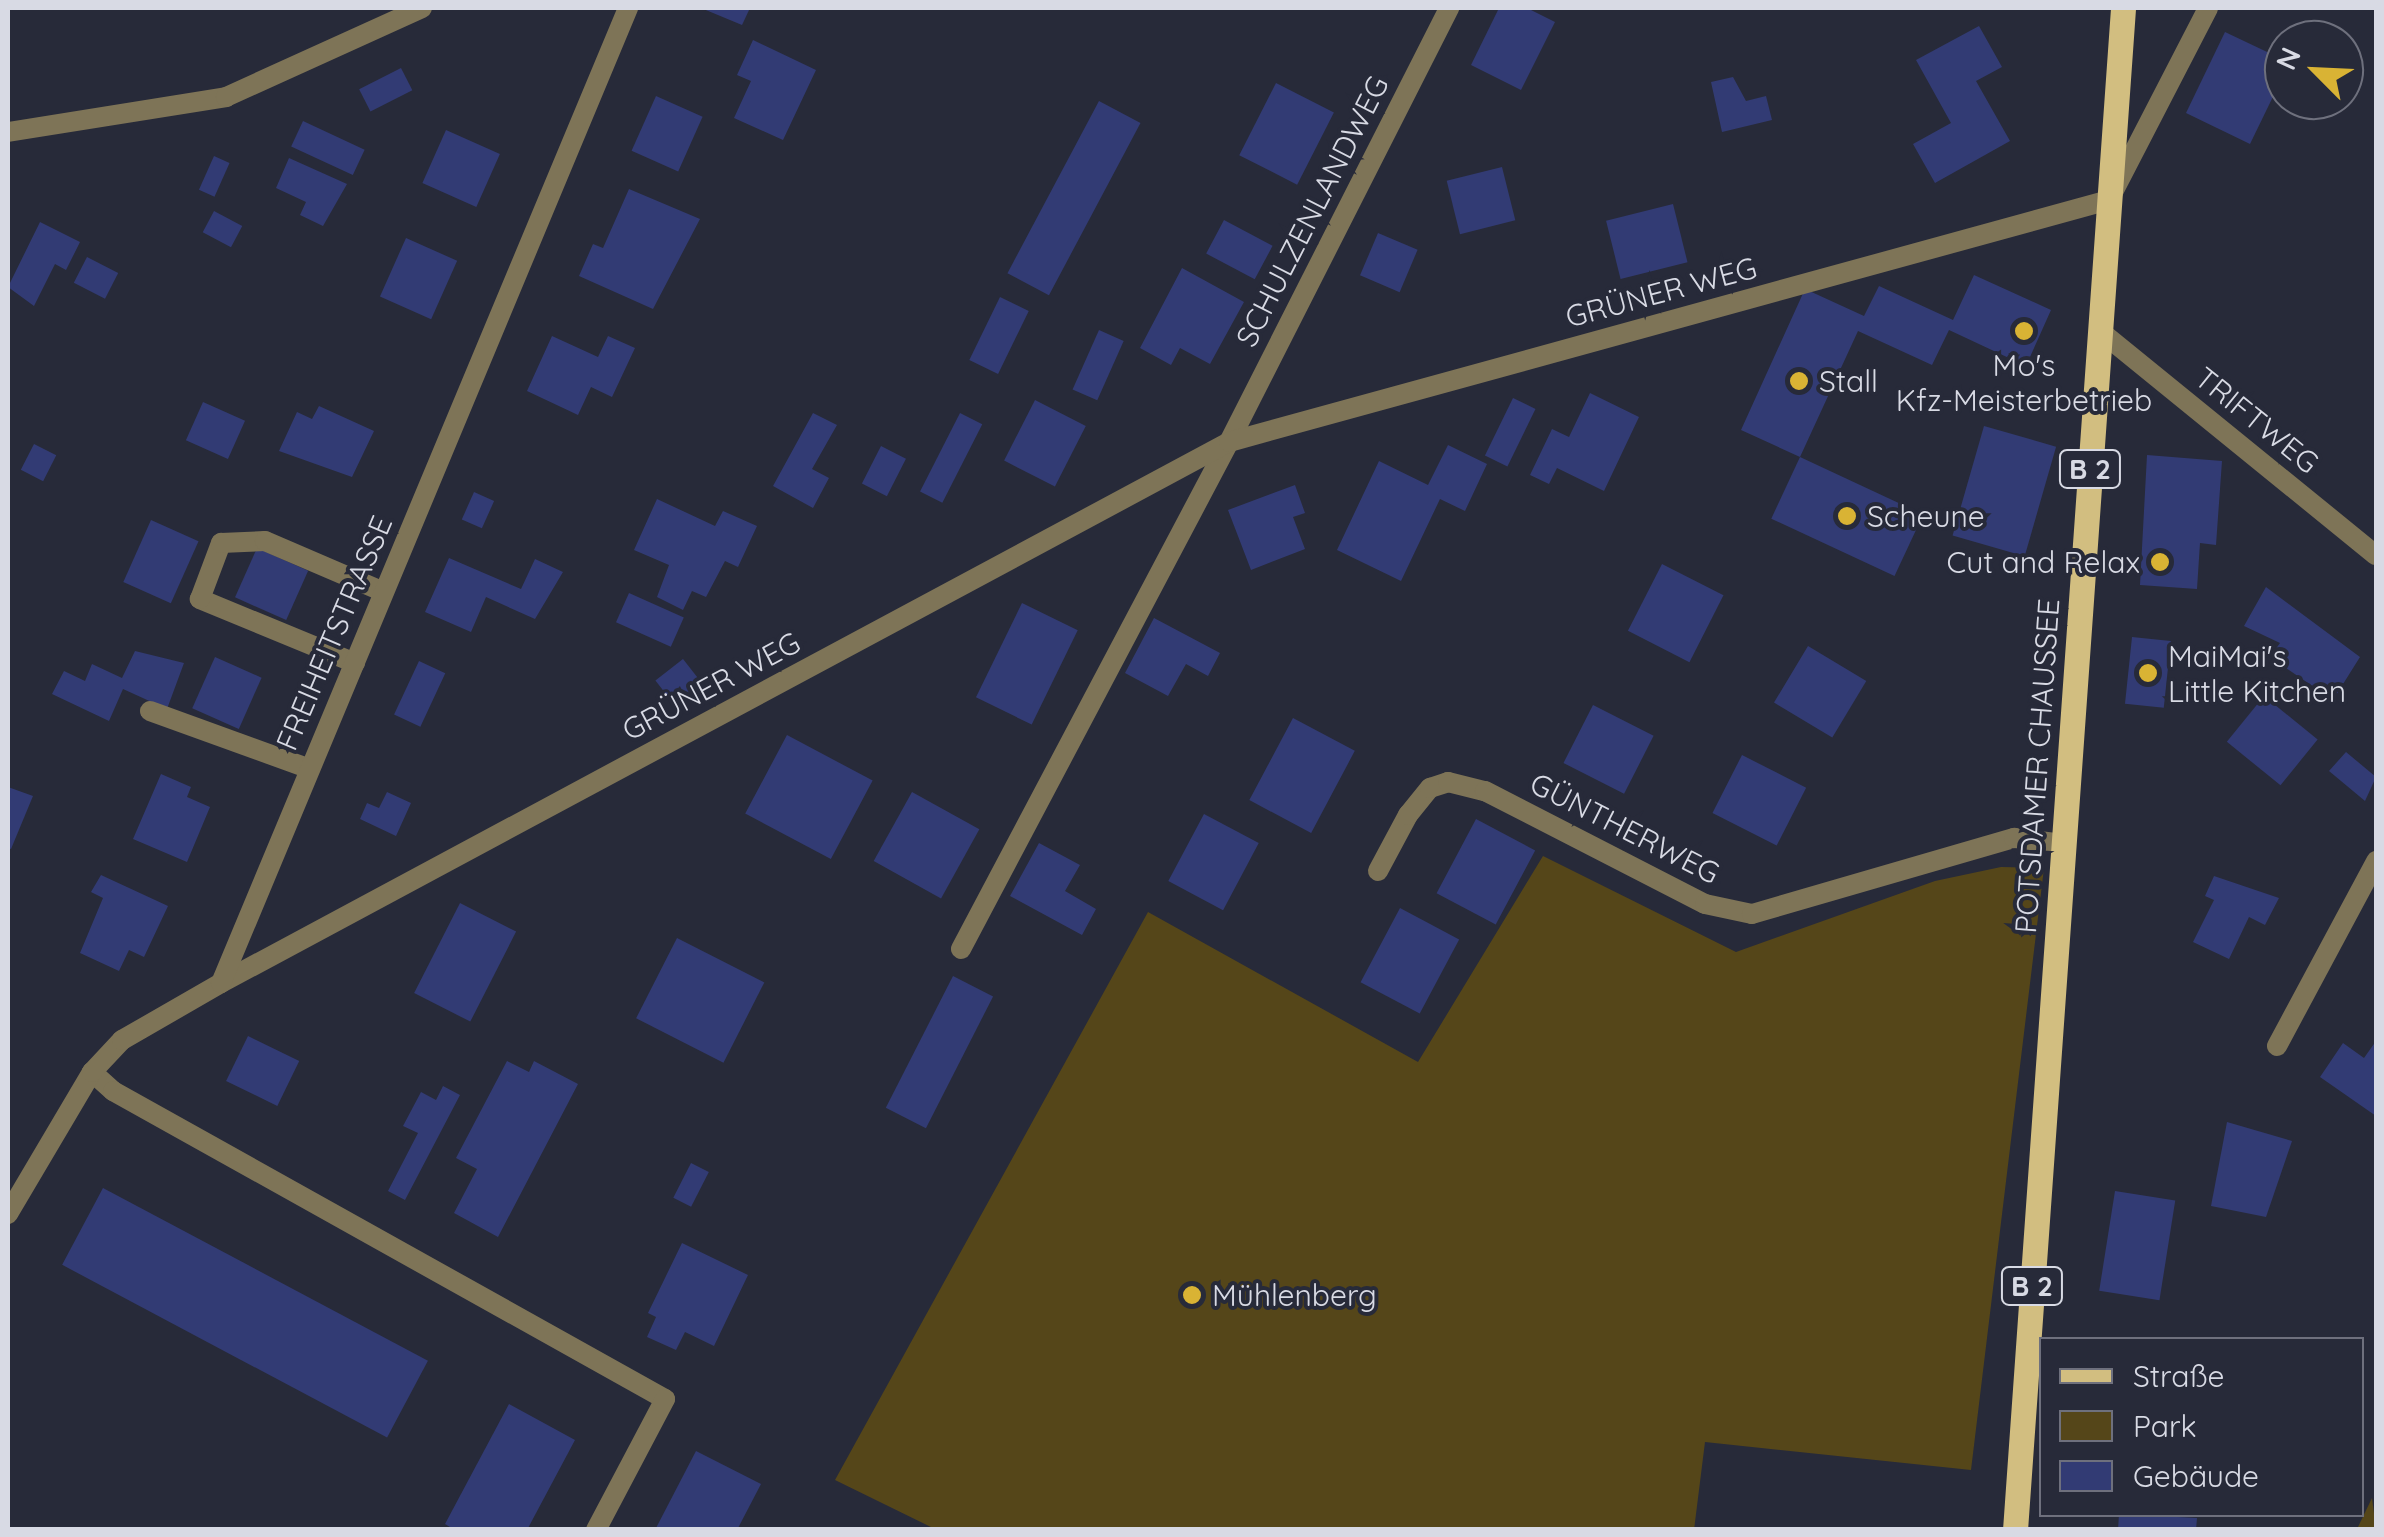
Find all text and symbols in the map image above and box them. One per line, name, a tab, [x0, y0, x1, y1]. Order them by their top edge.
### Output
north arrow	[2264, 20, 2364, 120]
text: N	[2268, 42, 2308, 75]
street label: SCHULZENLANDWEG	[1228, 70, 1396, 352]
street label: GRÜNER WEG	[1562, 249, 1760, 335]
marker: Mo's Kfz-Meisterbetrieb	[2013, 320, 2035, 342]
place label: Mo's Kfz-Meisterbetrieb	[1896, 347, 2152, 418]
street label: TRIFTWEG	[2188, 359, 2326, 481]
place label: Stall	[1819, 363, 1878, 399]
marker: Stall	[1788, 370, 1810, 392]
road number: B 2	[2058, 446, 2122, 492]
place label: Scheune	[1867, 498, 1985, 534]
marker: Scheune	[1836, 505, 1858, 527]
street label: FREIHEITSTRASSE	[268, 510, 400, 756]
place label: Cut and Relax	[1947, 544, 2140, 580]
marker: Cut and Relax	[2149, 551, 2171, 573]
street label: POTSDAMER CHAUSSEE	[2007, 597, 2067, 935]
street label: GRÜNER WEG	[616, 624, 806, 748]
place label: MaiMai's Little Kitchen	[2168, 638, 2346, 708]
marker: MaiMai's Little Kitchen	[2137, 662, 2159, 684]
street label: GÜNTHERWEG	[1524, 765, 1726, 891]
road number: B 2	[2000, 1263, 2064, 1309]
place label: Mühlenberg	[1212, 1277, 1377, 1313]
marker: Mühlenberg	[1181, 1284, 1203, 1306]
legend	[2039, 1337, 2364, 1517]
text: Straße	[2133, 1357, 2225, 1395]
text: Park	[2133, 1407, 2197, 1445]
text: Gebäude	[2133, 1457, 2259, 1495]

